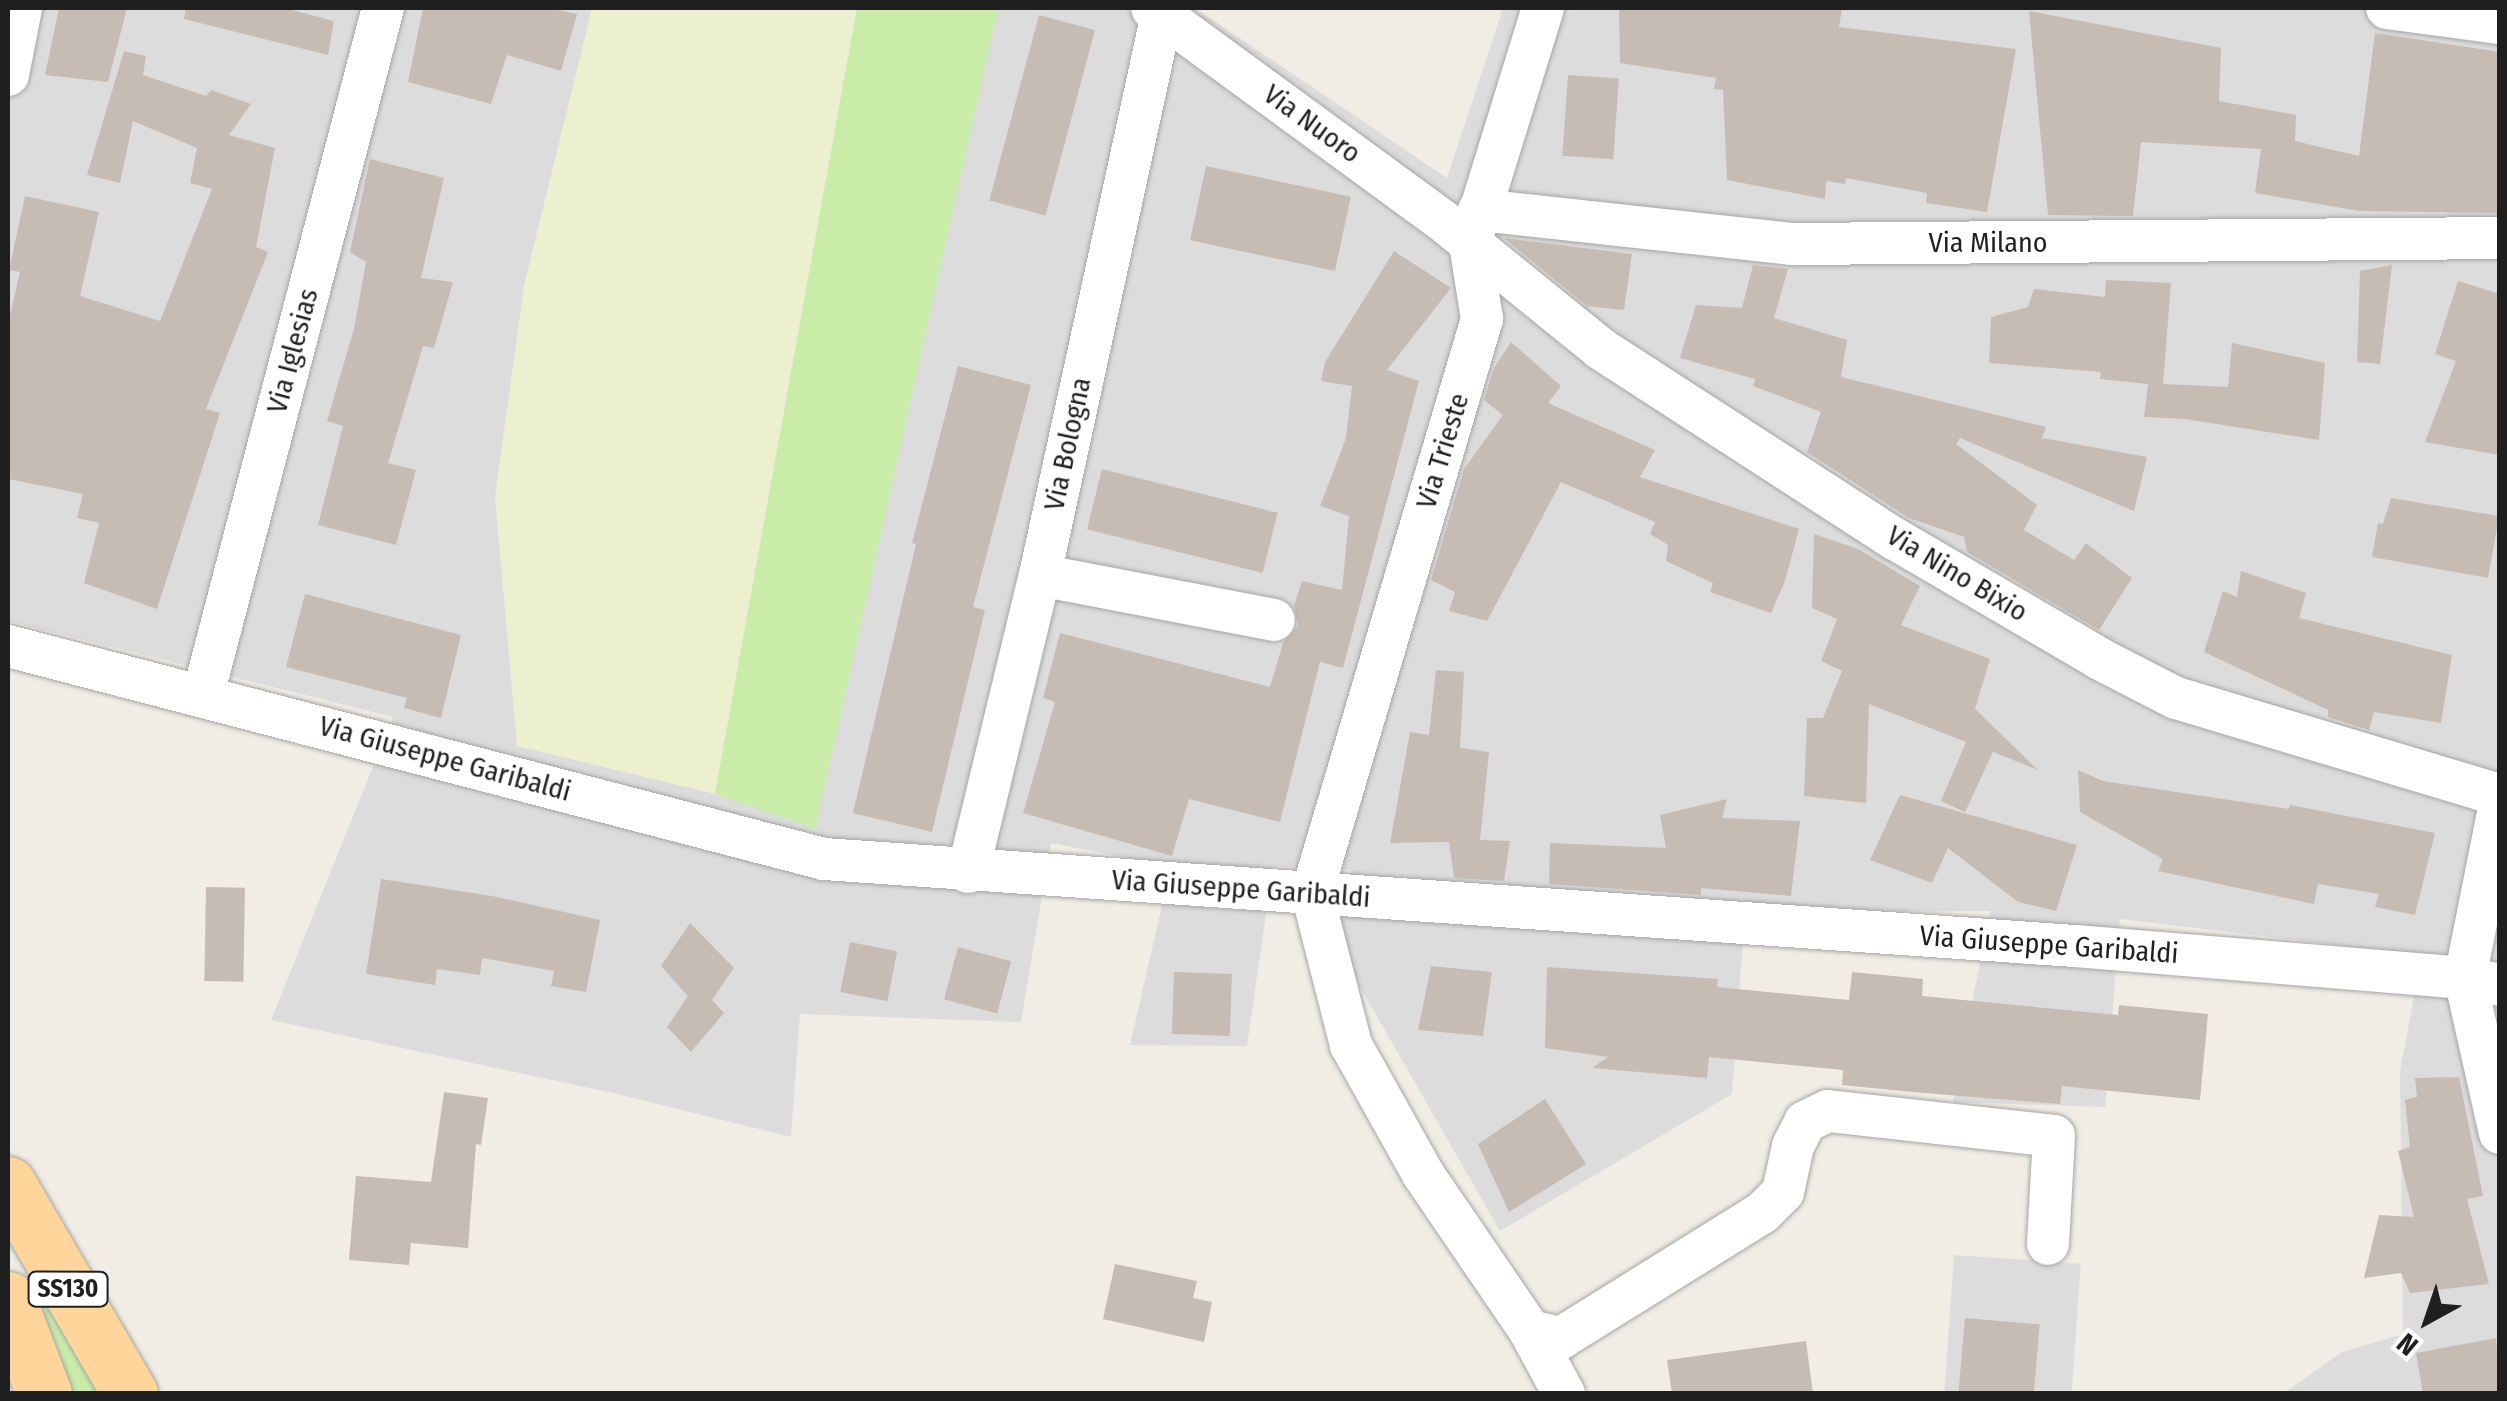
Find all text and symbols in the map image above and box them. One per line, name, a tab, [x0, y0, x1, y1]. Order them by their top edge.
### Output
street label: Via Nuoro	[1257, 78, 1367, 170]
street label: Via Milano	[1928, 226, 2048, 260]
street label: Via Iglesias	[260, 285, 326, 417]
street label: Via Bologna	[1038, 374, 1098, 514]
street label: Via Trieste	[1410, 389, 1476, 513]
street label: Via Nino Bixio	[1881, 519, 2033, 629]
street label: Via Giuseppe Garibaldi	[315, 709, 575, 809]
street label: Via Giuseppe Garibaldi	[1110, 863, 1372, 915]
street label: Via Giuseppe Garibaldi	[1918, 919, 2180, 971]
road number: SS130	[26, 1269, 110, 1309]
north arrow	[2377, 1271, 2477, 1371]
text: N	[2390, 1326, 2424, 1362]

